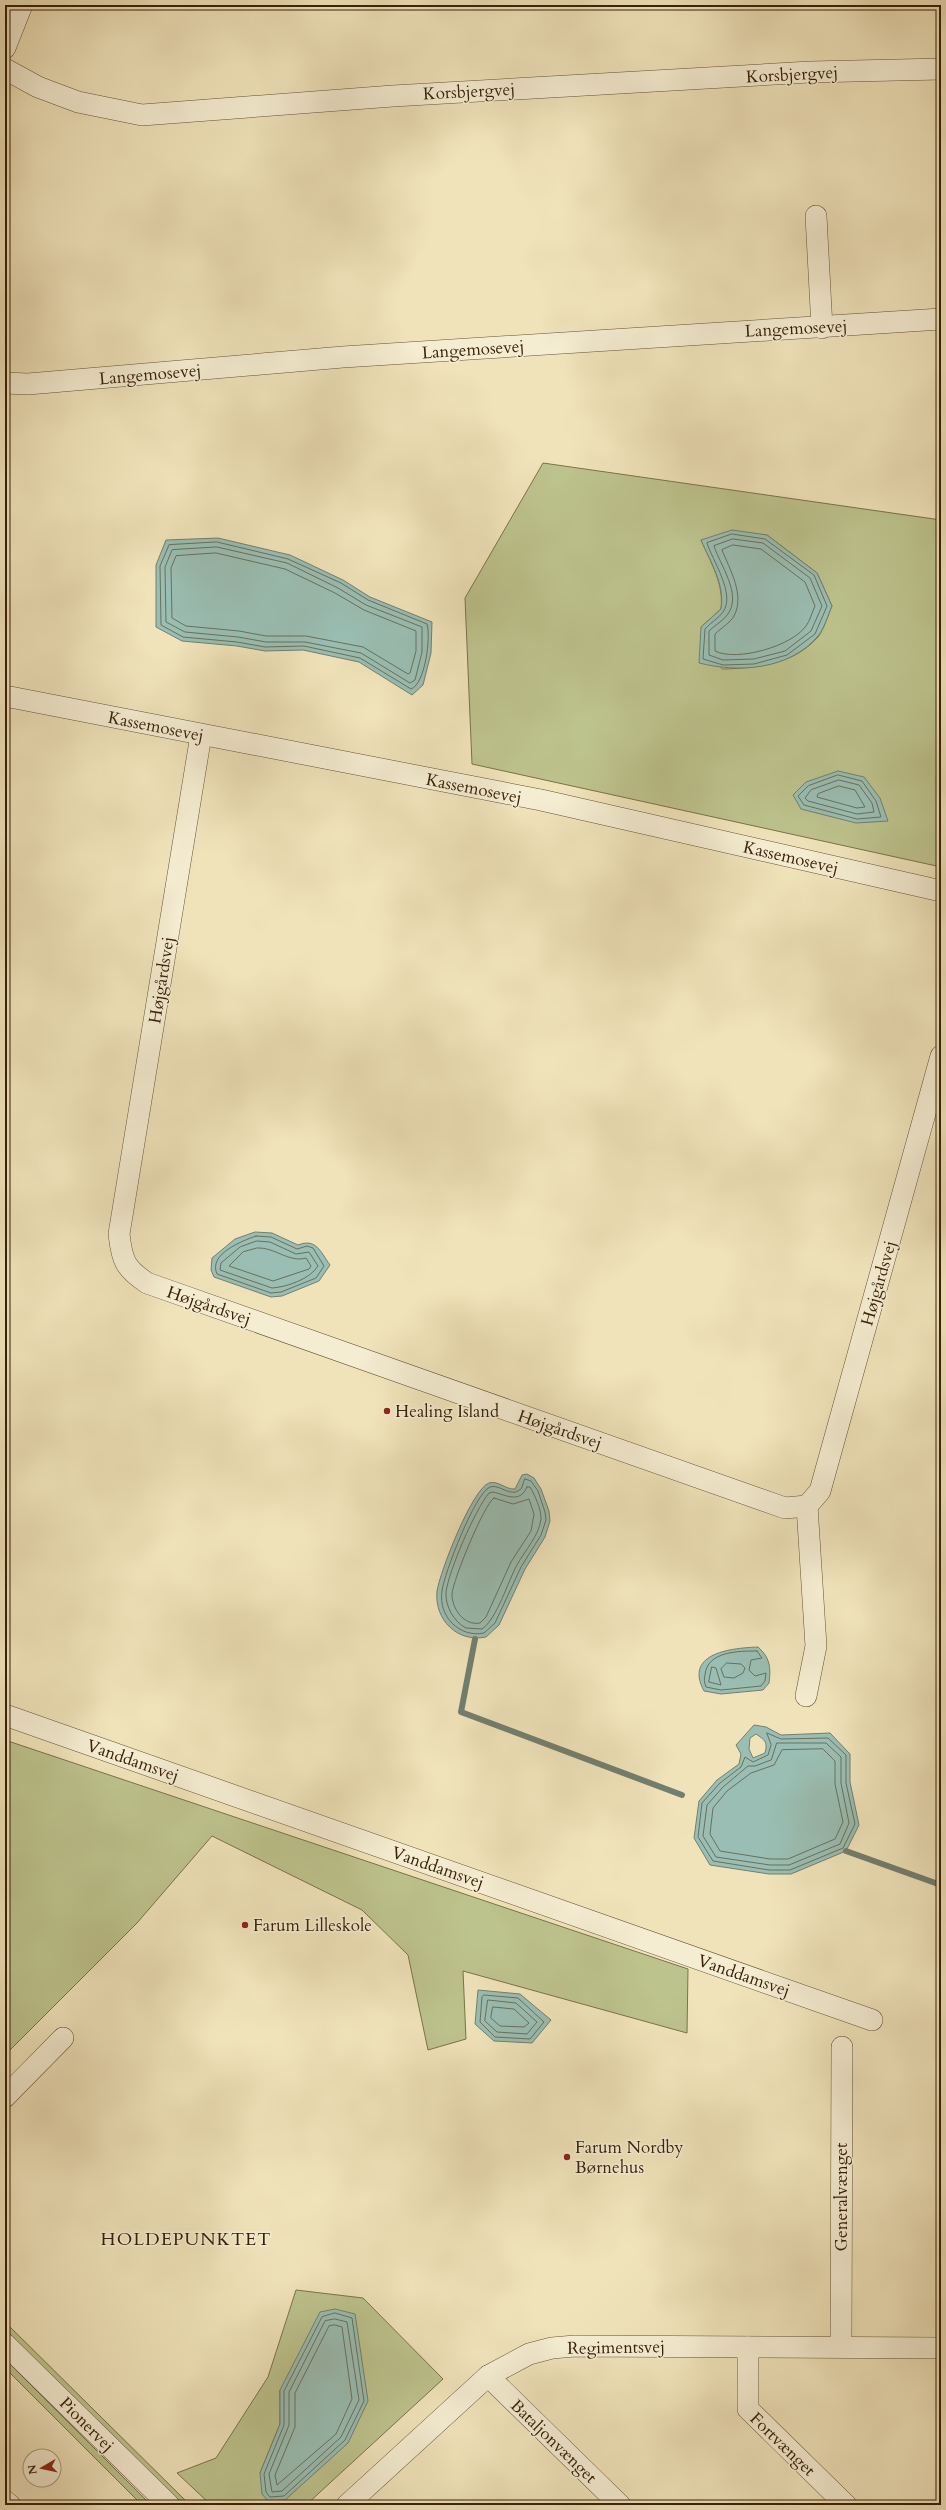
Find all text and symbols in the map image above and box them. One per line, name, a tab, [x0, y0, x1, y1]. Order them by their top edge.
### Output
street label: Korsbjergvej	[745, 61, 839, 88]
street label: Korsbjergvej	[422, 78, 516, 105]
street label: Langemosevej	[744, 314, 848, 343]
street label: Langemosevej	[421, 334, 525, 365]
street label: Langemosevej	[98, 359, 202, 390]
street label: Kassemosevej	[106, 706, 206, 747]
street label: Kassemosevej	[424, 768, 524, 809]
street label: Kassemosevej	[741, 835, 841, 880]
street label: Højgårdsvej	[143, 935, 180, 1025]
street label: Højgårdsvej	[855, 1238, 902, 1328]
street label: Højgårdsvej	[164, 1280, 254, 1331]
place label: Healing Island	[395, 1400, 499, 1423]
street label: Højgårdsvej	[515, 1404, 605, 1455]
marker: Healing Island	[382, 1406, 392, 1416]
street label: Vanddamsvej	[84, 1734, 182, 1787]
street label: Vanddamsvej	[389, 1841, 487, 1894]
place label: Farum Lilleskole	[253, 1914, 372, 1937]
marker: Farum Lilleskole	[240, 1920, 250, 1930]
street label: Vanddamsvej	[695, 1949, 793, 2002]
place label: Farum Nordby Børnehus	[575, 2136, 684, 2179]
street label: Generalvænget	[830, 2142, 853, 2251]
marker: Farum Nordby Børnehus	[562, 2152, 572, 2162]
district label: HOLDEPUNKTET	[101, 2227, 271, 2252]
street label: Regimentsvej	[567, 2335, 665, 2360]
street label: Pionervej	[54, 2392, 119, 2457]
street label: Bataljonvænget	[505, 2394, 602, 2489]
street label: Fortvænget	[745, 2407, 821, 2482]
north arrow	[22, 2448, 62, 2488]
text: N	[24, 2463, 41, 2475]

